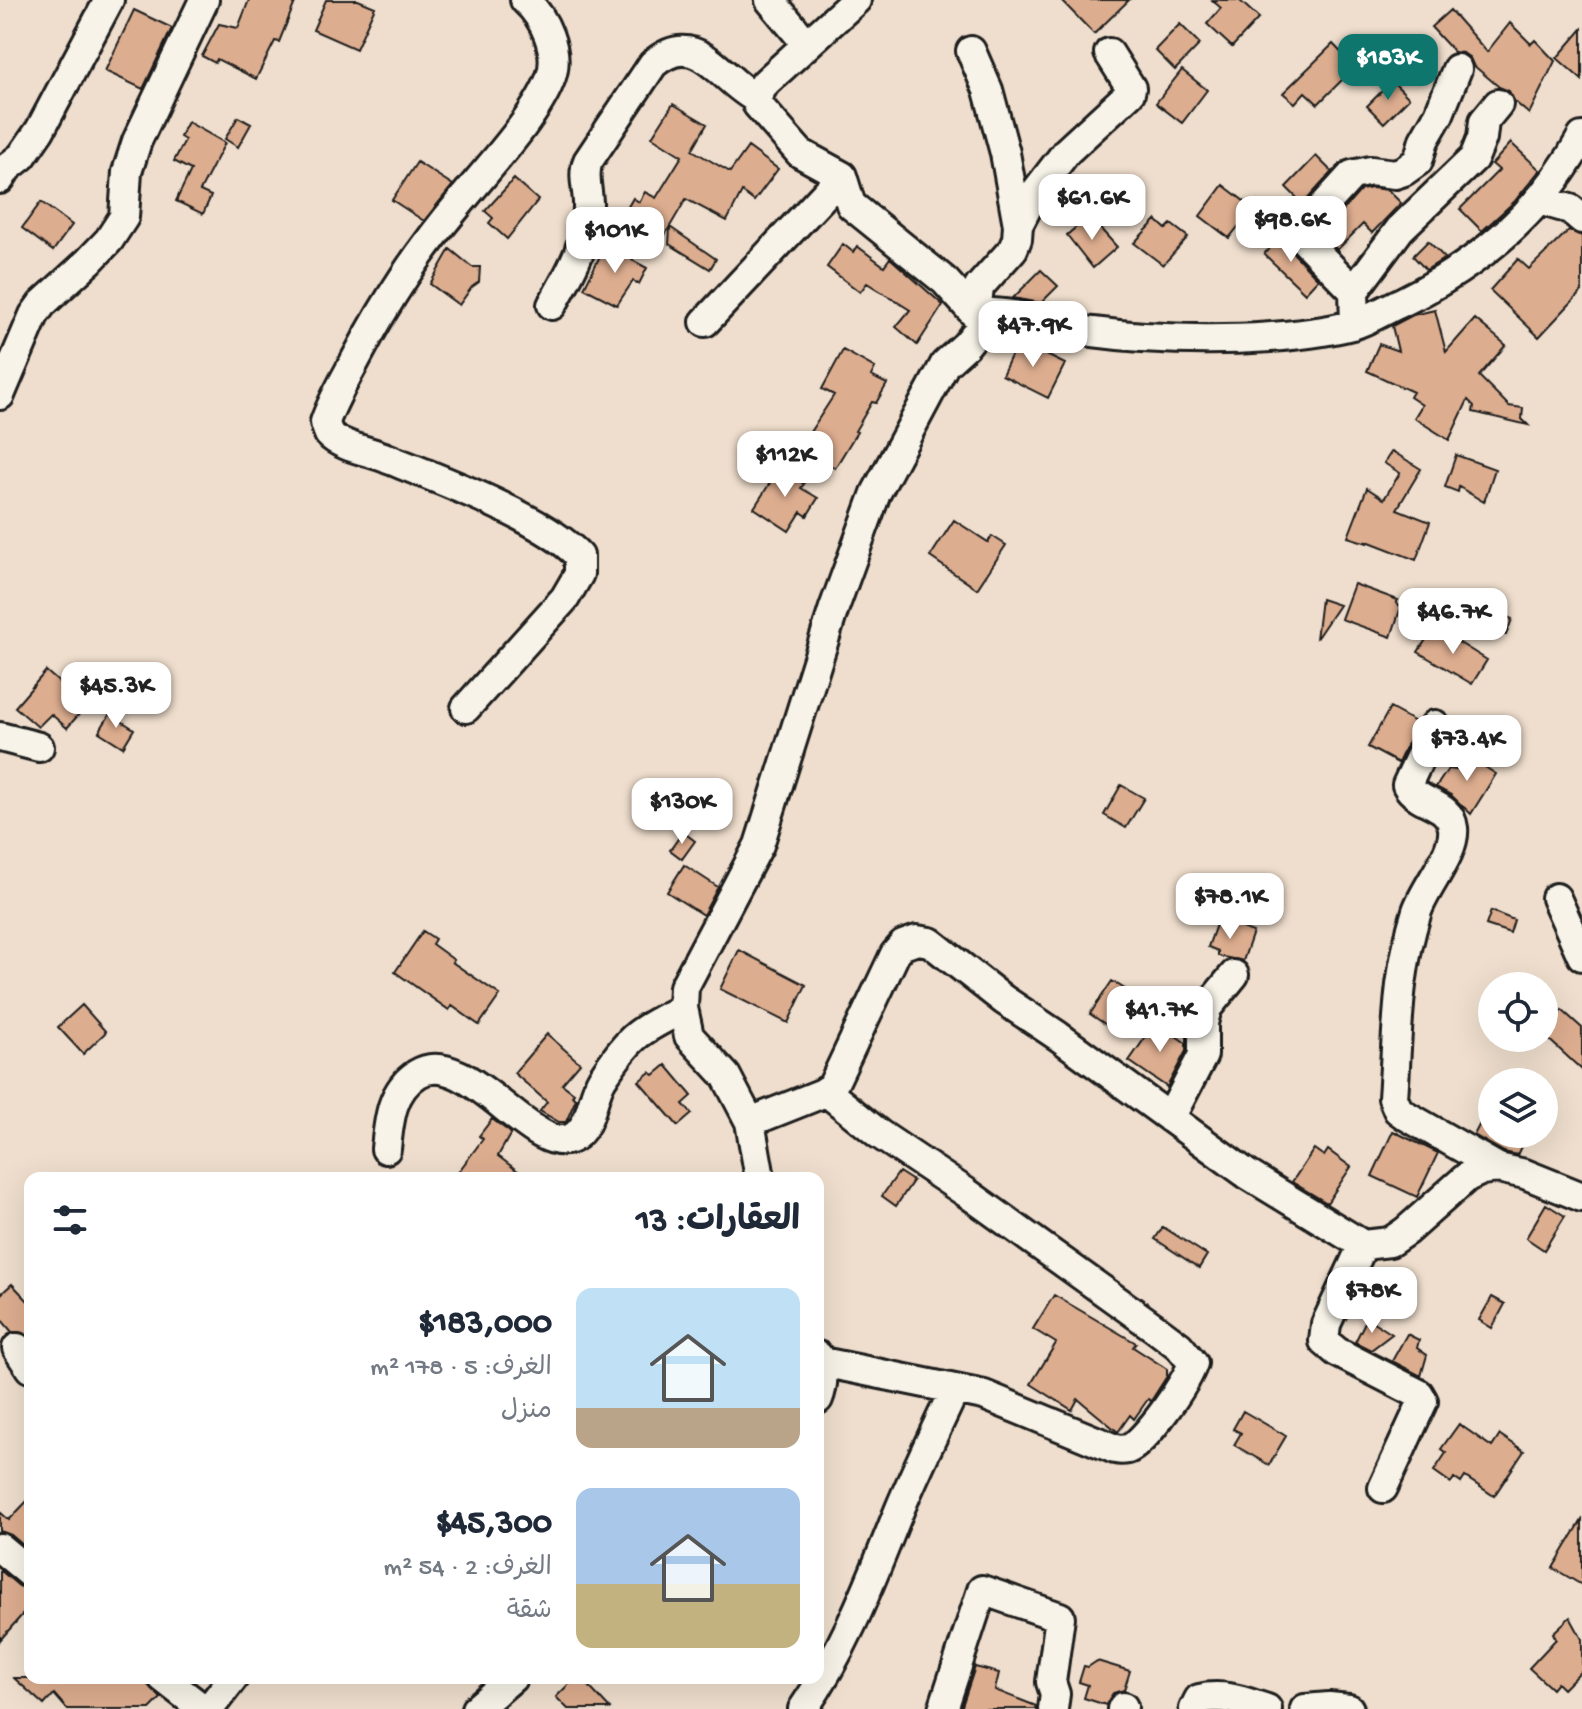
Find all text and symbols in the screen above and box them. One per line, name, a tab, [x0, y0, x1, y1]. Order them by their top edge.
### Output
pin: $183K	[1332, 34, 1444, 102]
text: $183K	[1356, 44, 1420, 75]
pin: $61.6K	[1027, 174, 1157, 242]
text: $61.6K	[1056, 184, 1128, 215]
pin: $98.6K	[1226, 196, 1356, 264]
text: $98.6K	[1254, 206, 1328, 237]
pin: $101K	[559, 207, 671, 275]
text: $101K	[584, 217, 646, 248]
pin: $47.9K	[968, 301, 1098, 369]
text: $47.9K	[996, 311, 1070, 342]
pin: $112K	[729, 431, 841, 499]
text: $112K	[755, 441, 815, 472]
pin: $46.7K	[1388, 588, 1518, 656]
text: $46.7K	[1416, 598, 1490, 629]
pin: $45.3K	[51, 662, 181, 730]
text: $45.3K	[79, 672, 153, 703]
pin: $73.4K	[1402, 715, 1532, 783]
text: $73.4K	[1430, 725, 1504, 756]
pin: $130K	[626, 778, 738, 846]
text: $130K	[650, 788, 714, 819]
pin: $78.1K	[1165, 873, 1295, 941]
text: $78.1K	[1194, 883, 1266, 914]
map controls	[1478, 972, 1558, 1148]
button: locate	[1478, 972, 1558, 1052]
pin: $41.7K	[1095, 986, 1225, 1054]
text: $41.7K	[1125, 996, 1195, 1027]
button: layers	[1478, 1068, 1558, 1148]
icon: filters	[48, 1198, 92, 1242]
text: العقارات: 13	[636, 1203, 800, 1243]
pin: $78K	[1325, 1267, 1419, 1335]
text: $78K	[1345, 1277, 1399, 1308]
text: $183,000	[418, 1305, 552, 1345]
icon: home	[640, 1320, 736, 1416]
text: الغرف: 5 · 178 m²	[370, 1354, 552, 1385]
text: منزل	[501, 1397, 552, 1428]
text: $45,300	[436, 1505, 552, 1545]
icon: home	[640, 1520, 736, 1616]
text: الغرف: 2 · 54 m²	[384, 1554, 552, 1585]
text: شقة	[507, 1597, 552, 1628]

